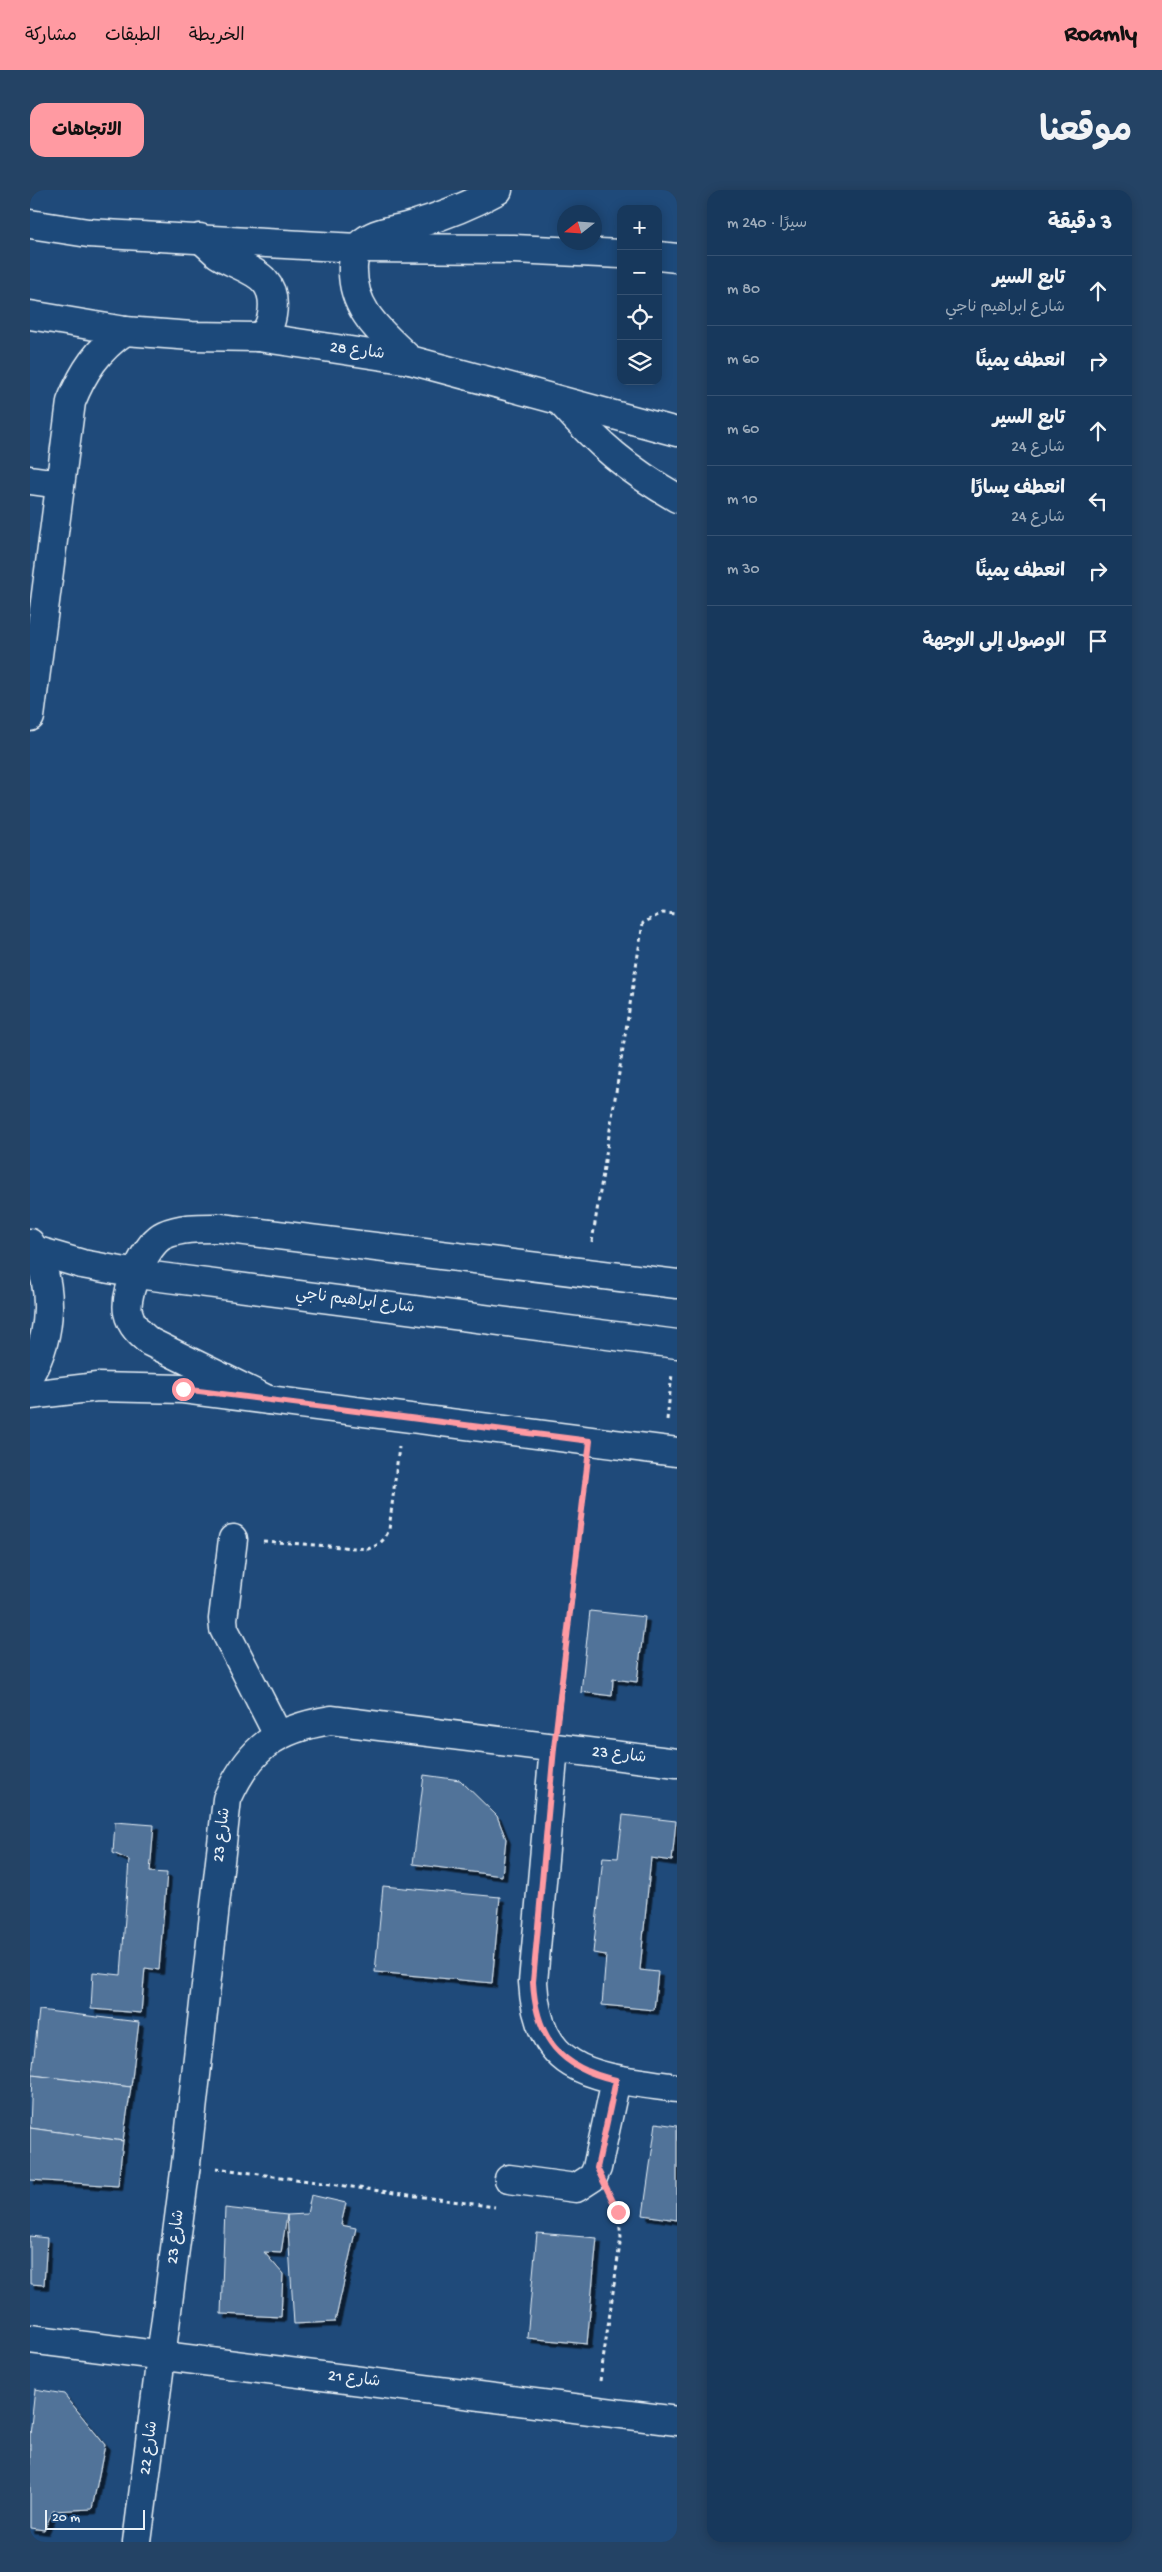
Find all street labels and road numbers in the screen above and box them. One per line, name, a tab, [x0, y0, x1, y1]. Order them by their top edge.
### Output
street label: شارع 28	[328, 339, 386, 365]
street label: شارع ابراهيم ناجي	[294, 1285, 416, 1321]
street label: شارع 23	[591, 1743, 647, 1769]
street label: شارع 23	[210, 1807, 236, 1863]
street label: شارع 23	[164, 2209, 190, 2265]
street label: شارع 21	[327, 2367, 381, 2393]
street label: شارع 22	[137, 2420, 163, 2476]

